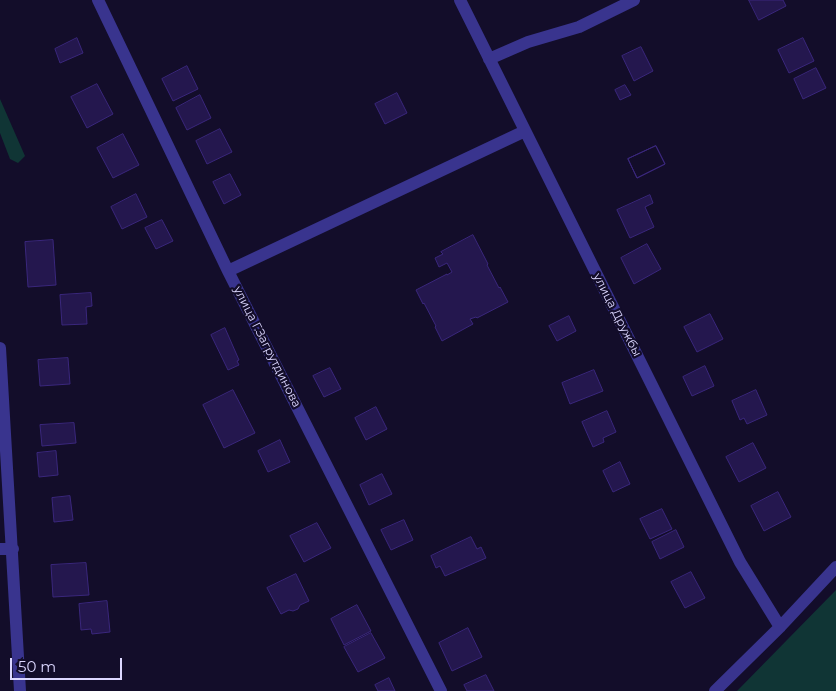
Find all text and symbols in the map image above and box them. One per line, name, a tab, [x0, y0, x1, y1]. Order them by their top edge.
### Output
street label: улица Дружбы	[590, 271, 644, 359]
street label: улица Г.Загрутдинова	[230, 284, 304, 410]
scale bar	[12, 648, 125, 680]
text: 50 m	[18, 657, 56, 676]

